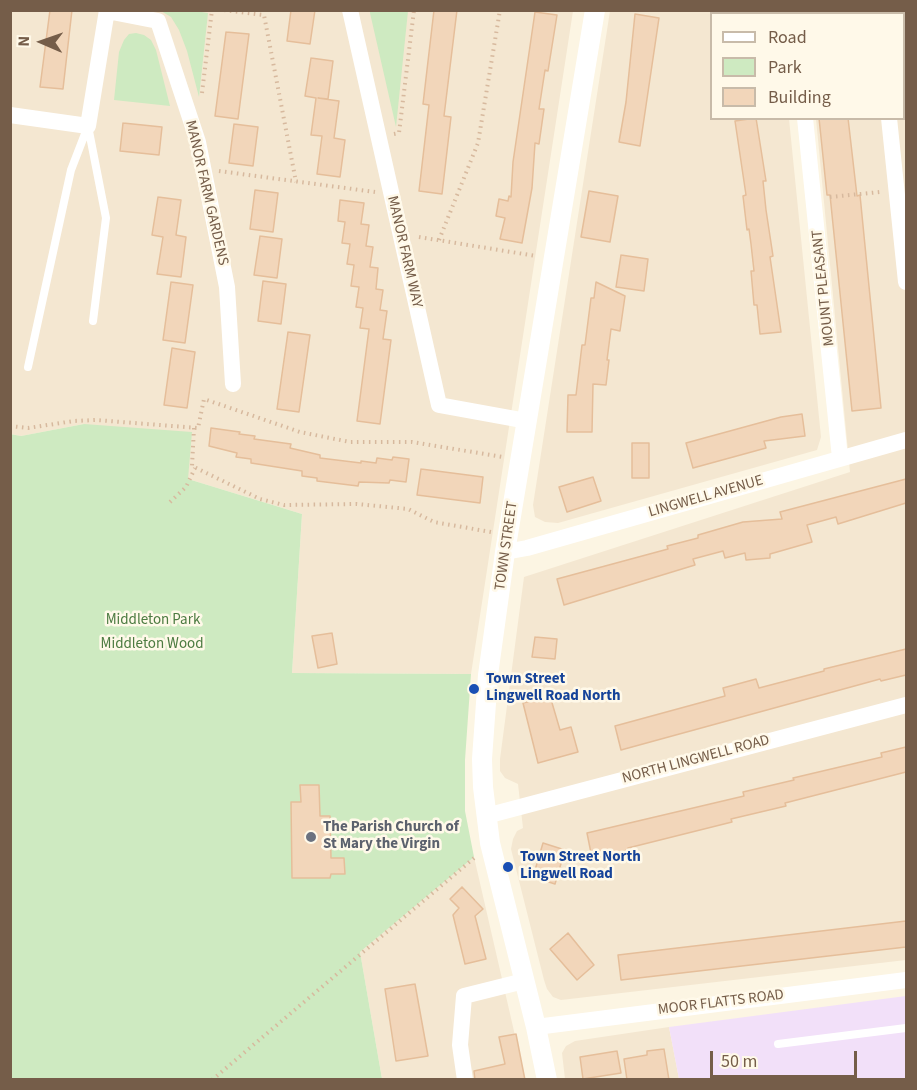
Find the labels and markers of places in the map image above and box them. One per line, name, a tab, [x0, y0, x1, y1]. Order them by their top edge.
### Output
place label: Town Street Lingwell Road North	[486, 671, 621, 706]
marker: Town Street Lingwell Road North	[467, 682, 481, 696]
place label: The Parish Church of St Mary the Virgin	[323, 819, 459, 854]
marker: The Parish Church of St Mary the Virgin	[304, 830, 318, 844]
place label: Town Street North Lingwell Road	[520, 849, 641, 884]
marker: Town Street North Lingwell Road	[501, 860, 515, 874]

